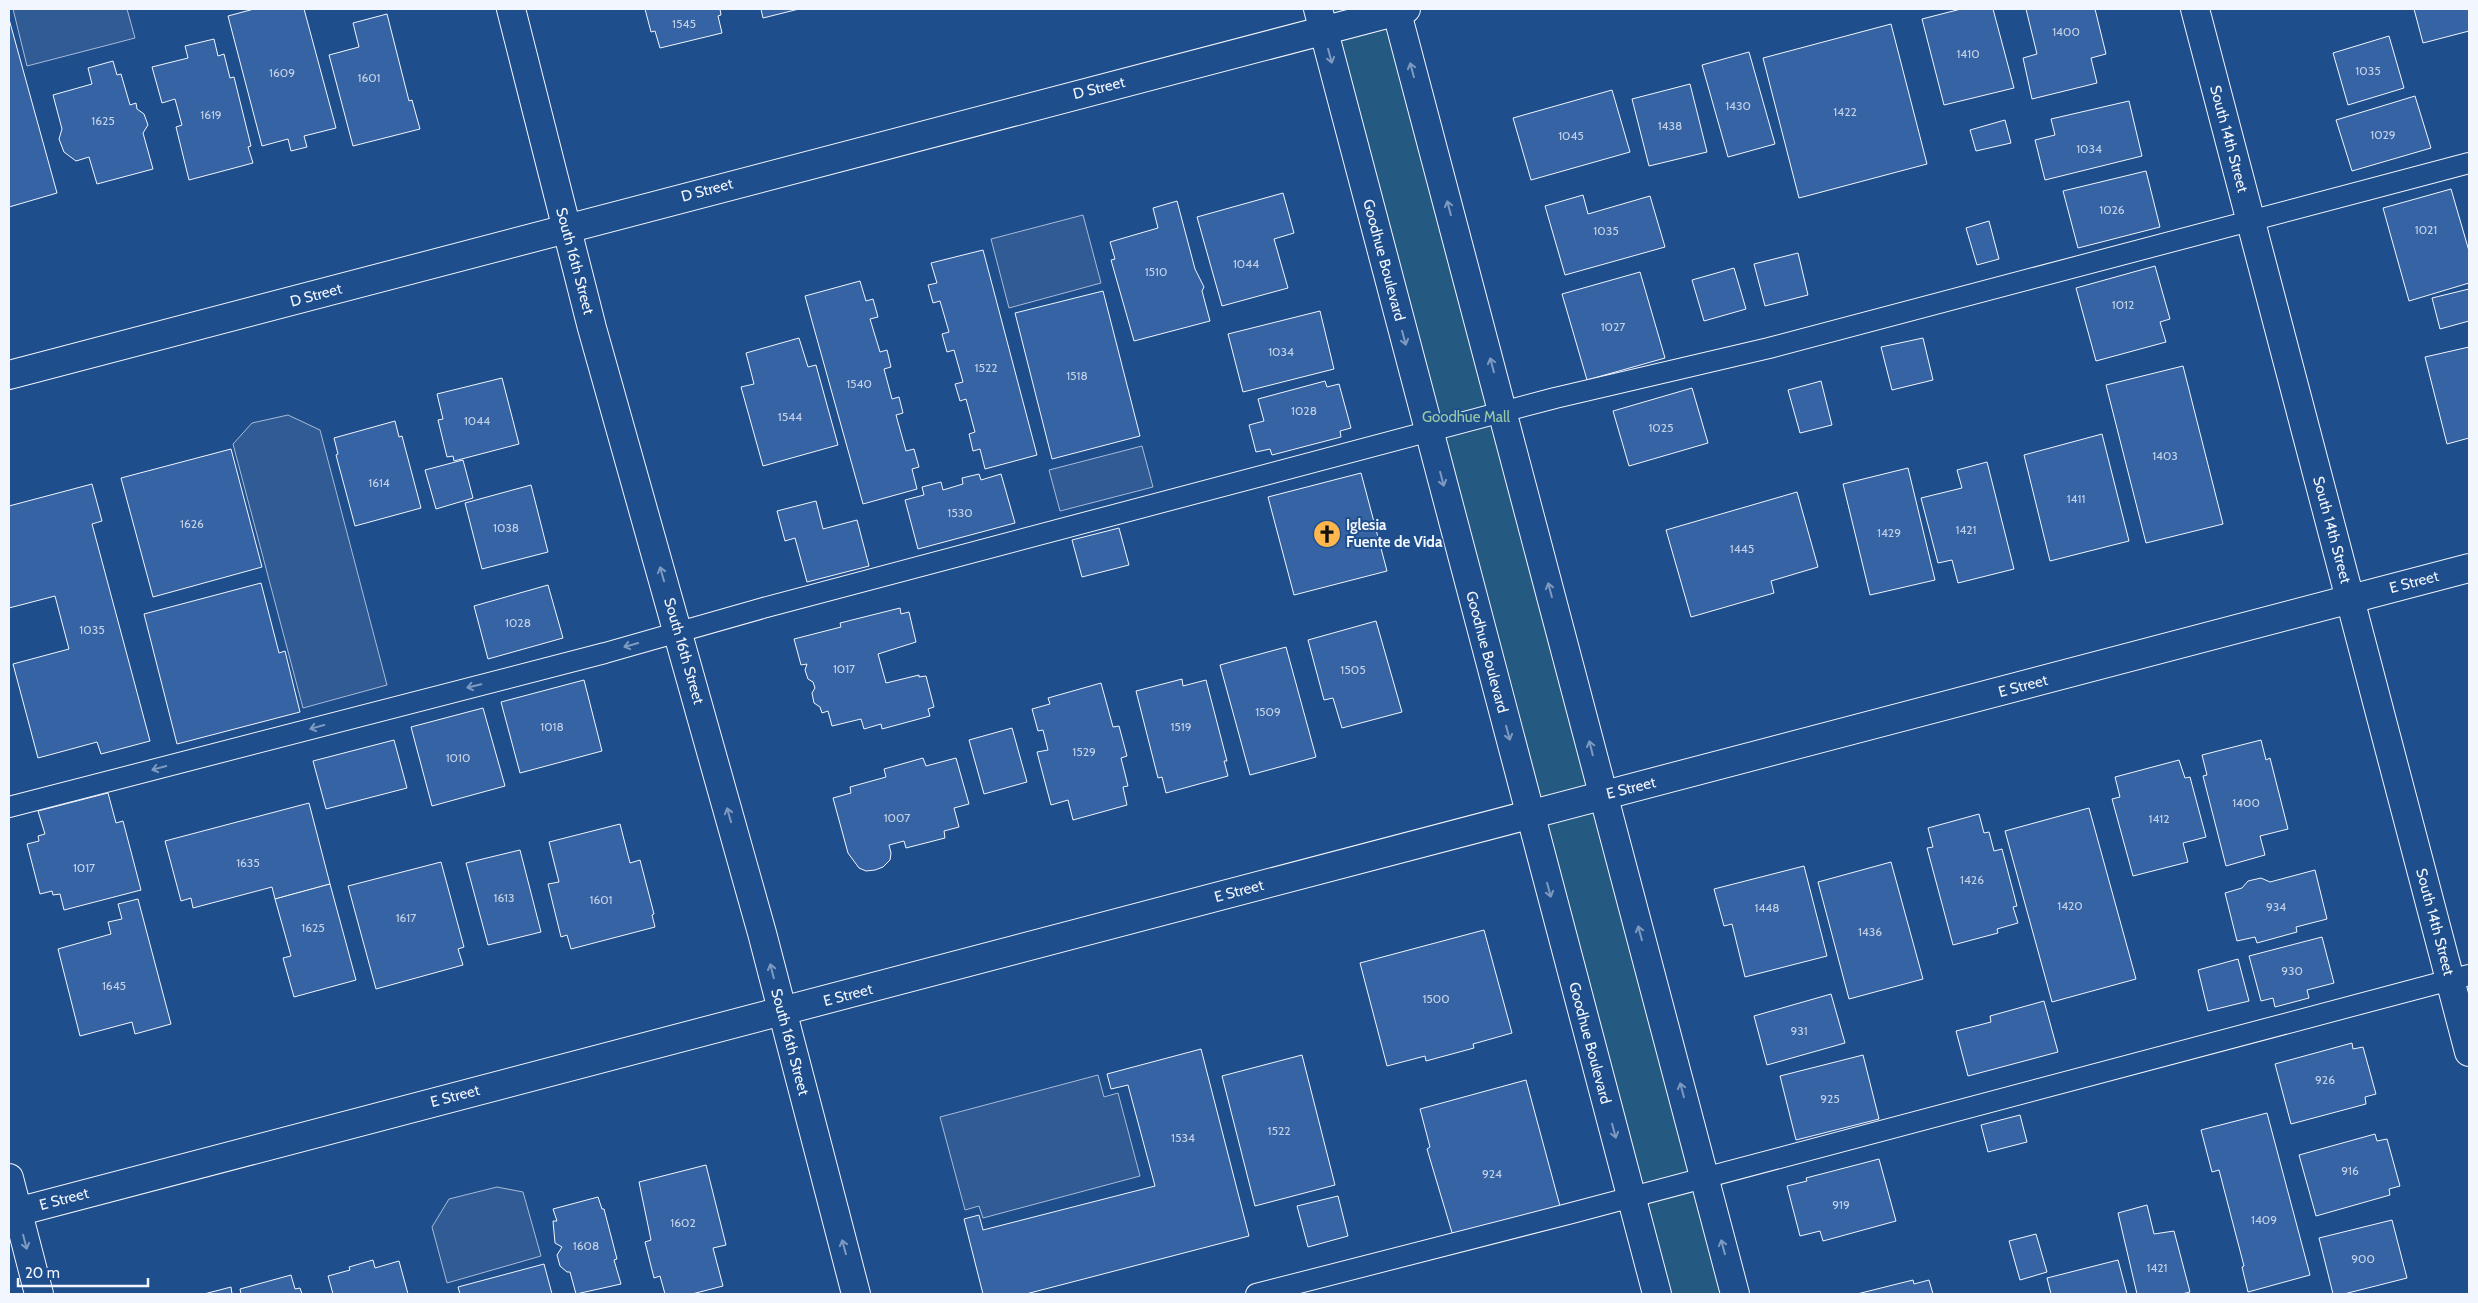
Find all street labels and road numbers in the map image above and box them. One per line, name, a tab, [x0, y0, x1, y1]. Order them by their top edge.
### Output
street label: D Street	[1071, 73, 1127, 103]
street label: South 14th Street	[2206, 83, 2252, 195]
street label: D Street	[679, 174, 735, 206]
street label: Goodhue Boulevard	[1359, 197, 1409, 323]
street label: South 16th Street	[552, 206, 598, 316]
street label: D Street	[288, 279, 344, 311]
street label: South 14th Street	[2309, 474, 2355, 586]
street label: E Street	[2387, 567, 2441, 597]
street label: Goodhue Boulevard	[1462, 589, 1512, 715]
street label: South 16th Street	[660, 596, 708, 706]
street label: E Street	[1996, 671, 2050, 701]
street label: E Street	[1604, 773, 1658, 803]
street label: South 14th Street	[2412, 866, 2458, 978]
street label: E Street	[1212, 876, 1266, 906]
street label: E Street	[821, 980, 875, 1010]
street label: Goodhue Boulevard	[1565, 980, 1615, 1106]
street label: South 16th Street	[767, 987, 813, 1097]
street label: E Street	[428, 1081, 482, 1111]
street label: E Street	[37, 1184, 91, 1214]

